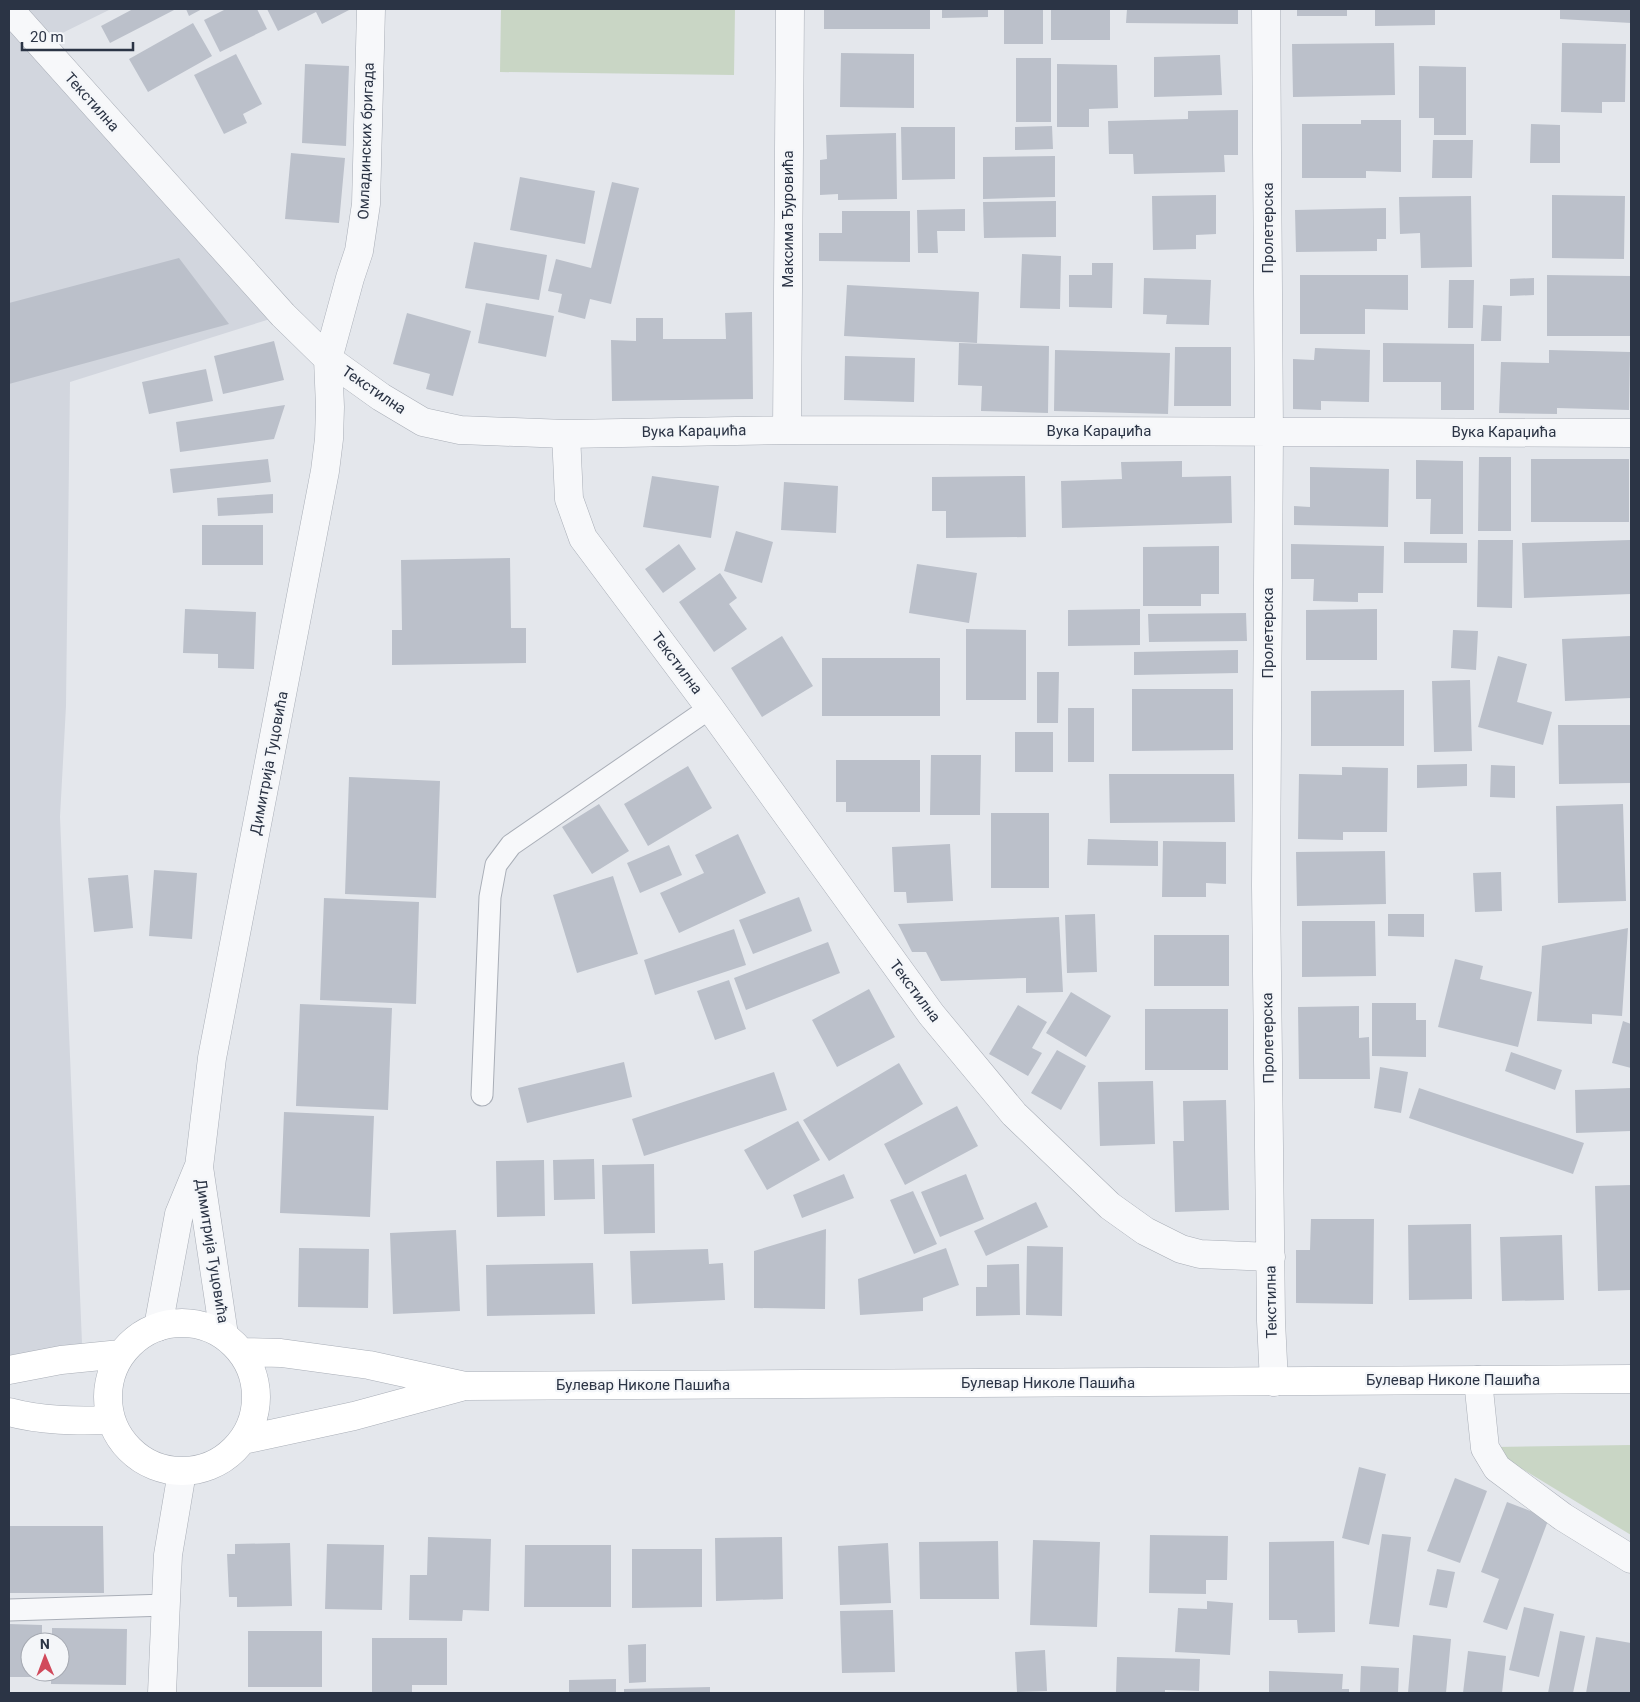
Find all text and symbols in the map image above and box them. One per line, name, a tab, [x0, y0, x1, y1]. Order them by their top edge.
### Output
scale bar	[22, 20, 134, 52]
text: 20 m	[30, 28, 64, 46]
street label: Омладинских бригада	[354, 62, 378, 220]
street label: Текстилна	[61, 69, 123, 135]
street label: Максима Ђуровића	[779, 150, 797, 288]
street label: Пролетерска	[1259, 182, 1277, 274]
street label: Текстилна	[339, 362, 409, 418]
street label: Вука Караџића	[641, 421, 747, 441]
street label: Вука Караџића	[1047, 422, 1151, 440]
street label: Вука Караџића	[1452, 423, 1556, 441]
street label: Пролетерска	[1259, 587, 1277, 679]
street label: Текстилна	[648, 628, 706, 698]
street label: Димитрија Туцовића	[246, 690, 292, 836]
street label: Текстилна	[886, 956, 944, 1026]
street label: Пролетерска	[1258, 992, 1278, 1084]
street label: Димитрија Туцовића	[192, 1177, 232, 1325]
street label: Текстилна	[1261, 1265, 1281, 1339]
street label: Булевар Николе Пашића	[1366, 1371, 1540, 1389]
street label: Булевар Николе Пашића	[961, 1374, 1135, 1392]
street label: Булевар Николе Пашића	[556, 1376, 730, 1394]
north arrow	[20, 1632, 70, 1682]
text: N	[40, 1636, 50, 1652]

